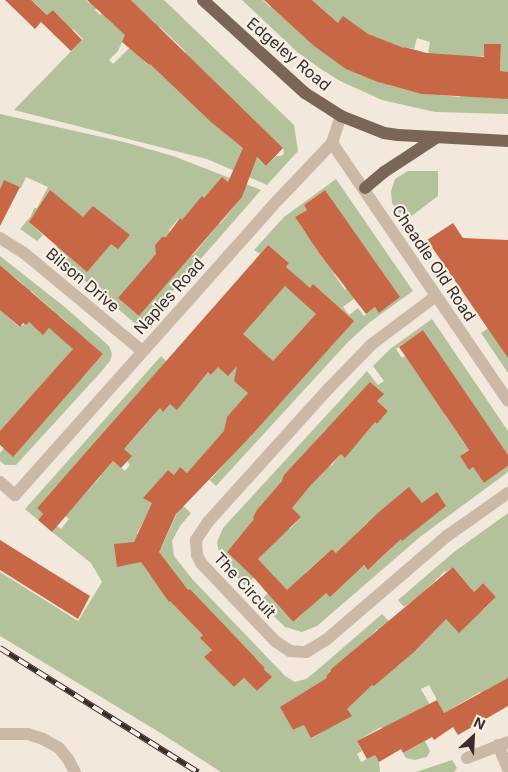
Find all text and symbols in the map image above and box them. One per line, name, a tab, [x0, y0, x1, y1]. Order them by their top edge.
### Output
street label: Edgeley Road	[243, 13, 335, 95]
street label: Cheadle Old Road	[388, 201, 480, 325]
street label: Bilson Drive	[42, 244, 124, 316]
street label: Naples Road	[130, 254, 208, 338]
street label: The Circuit	[210, 548, 280, 622]
north arrow	[448, 712, 498, 762]
text: N	[471, 713, 488, 733]

